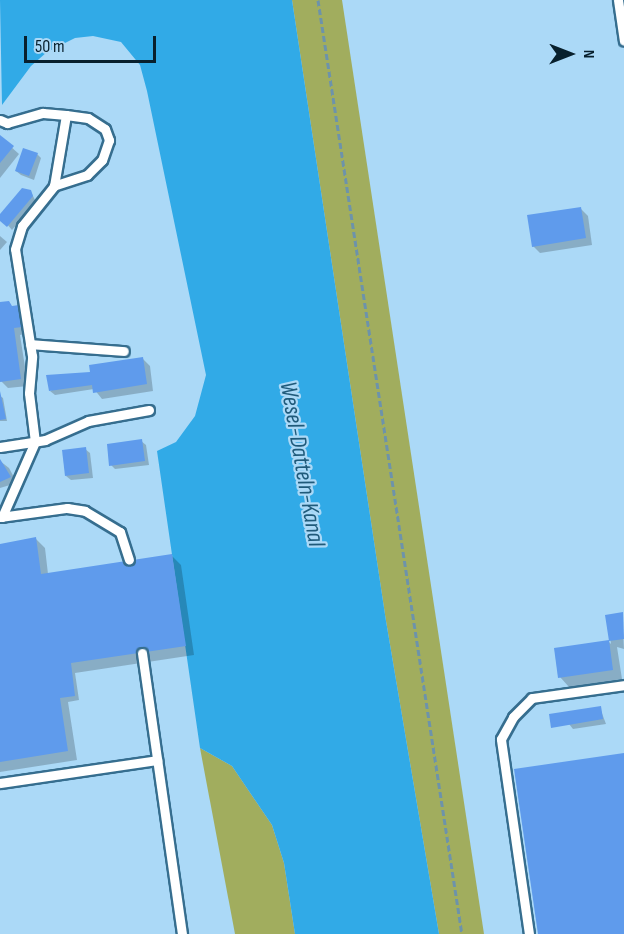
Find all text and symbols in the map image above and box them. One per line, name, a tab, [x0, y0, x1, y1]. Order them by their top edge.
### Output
scale bar	[27, 24, 159, 62]
north arrow	[540, 24, 600, 84]
text: 50 m	[35, 36, 65, 57]
text: N	[579, 50, 598, 58]
water label: Wesel-Datteln-Kanal	[273, 379, 331, 549]

